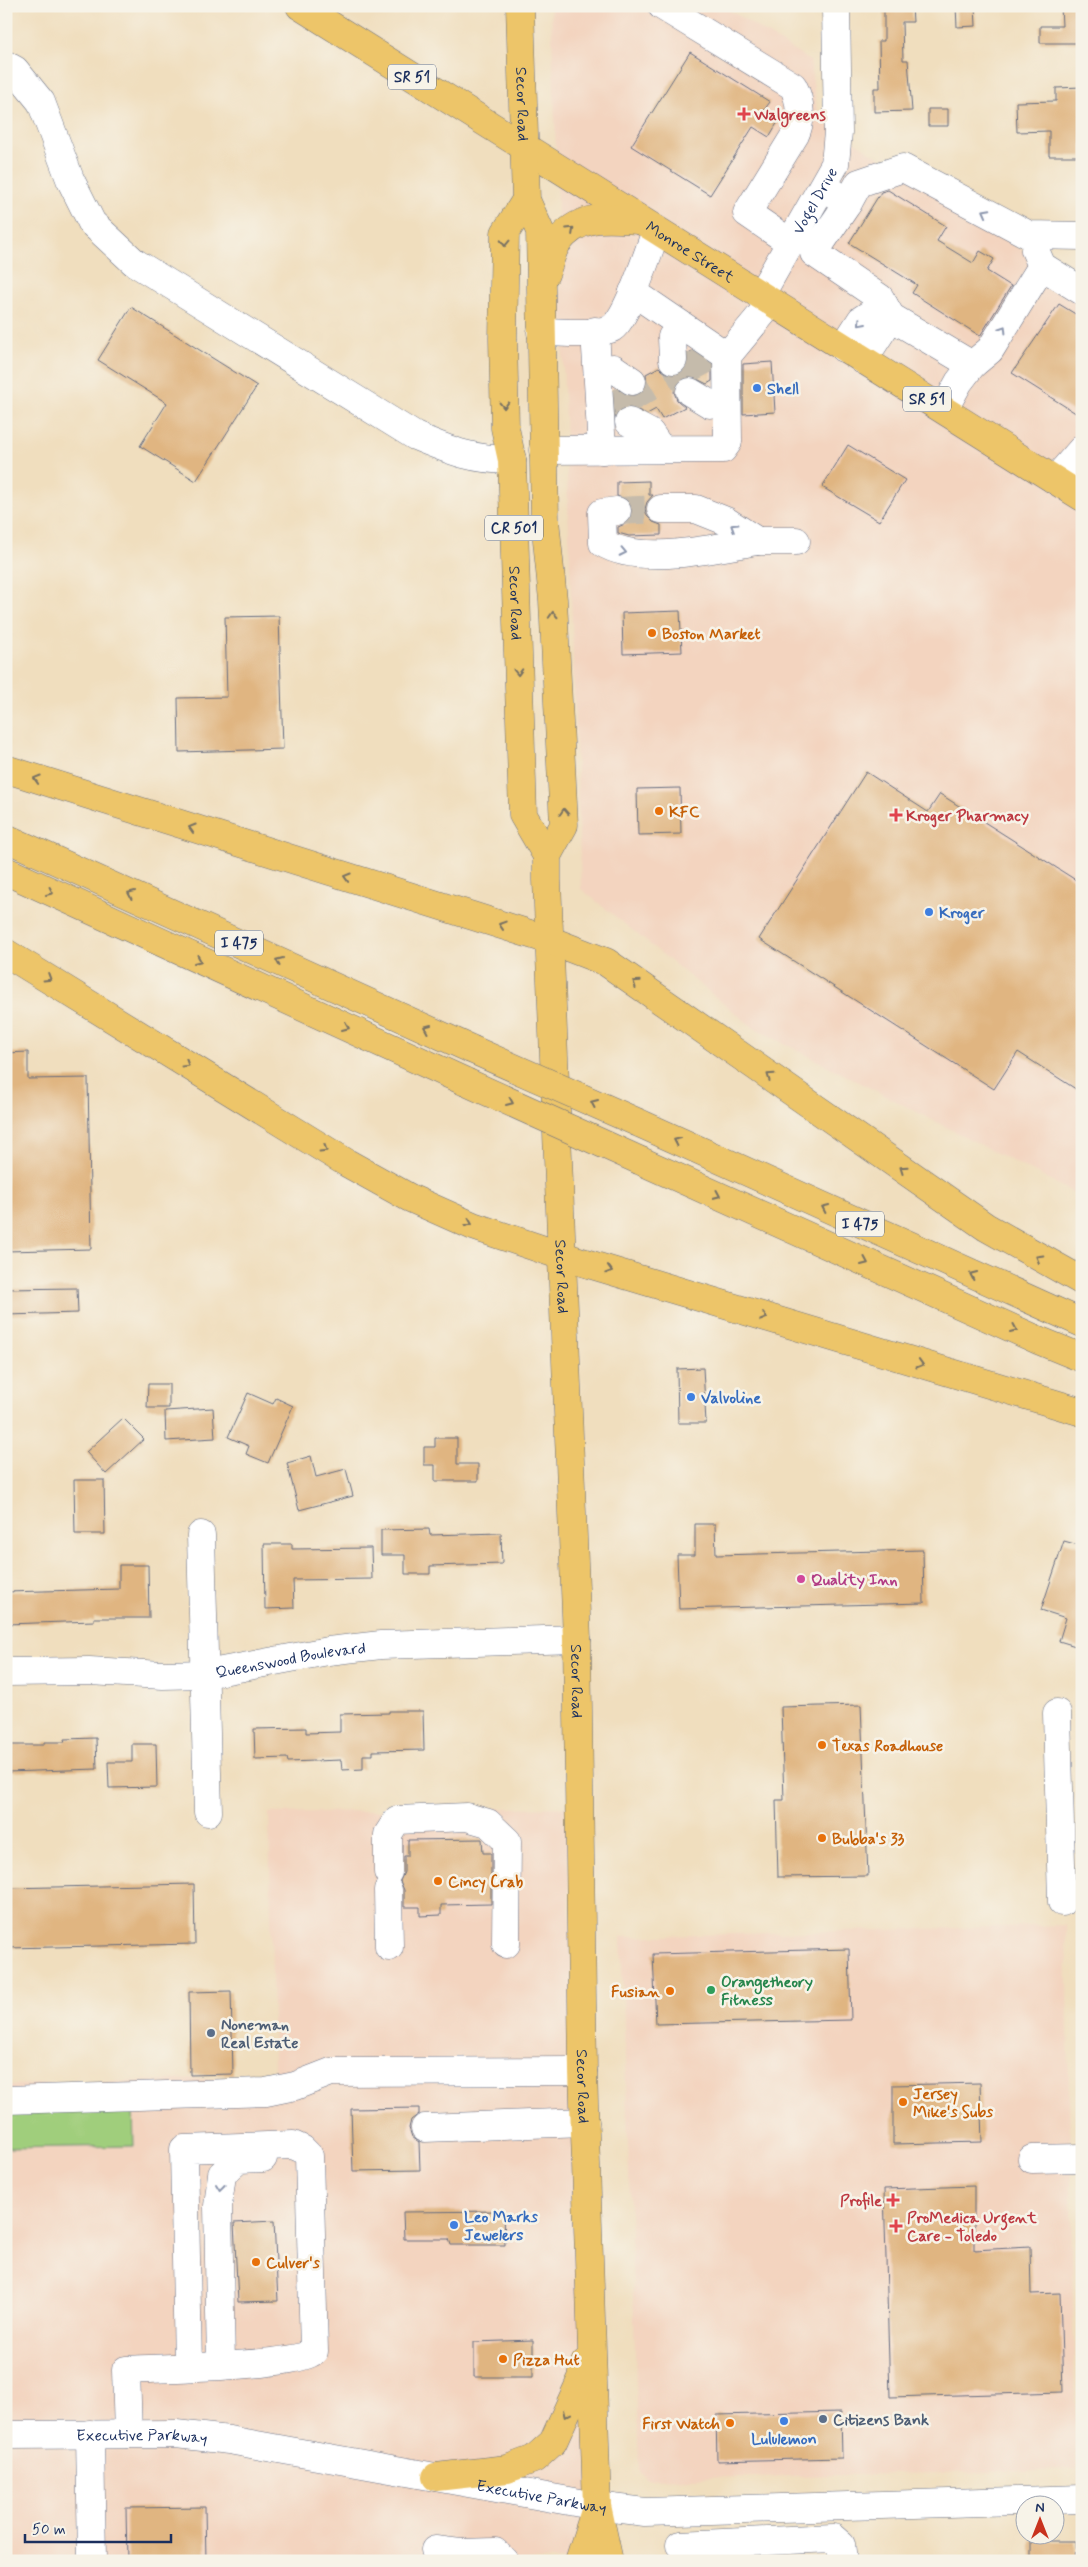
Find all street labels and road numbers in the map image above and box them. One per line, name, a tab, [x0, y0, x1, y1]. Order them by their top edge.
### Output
road number: SR 51	[388, 64, 436, 90]
street label: Secor Road	[510, 67, 533, 141]
street label: Vogel Drive	[788, 164, 843, 238]
street label: Monroe Street	[641, 217, 738, 288]
road number: SR 51	[903, 386, 951, 412]
road number: CR 501	[485, 516, 543, 540]
street label: Secor Road	[503, 566, 527, 641]
road number: I 475	[215, 930, 263, 956]
road number: I 475	[836, 1212, 884, 1236]
street label: Secor Road	[549, 1239, 573, 1314]
street label: Queenswood Boulevard	[214, 1638, 367, 1684]
street label: Secor Road	[565, 1644, 587, 1719]
street label: Secor Road	[571, 2049, 594, 2124]
street label: Executive Parkway	[76, 2425, 209, 2449]
street label: Executive Parkway	[475, 2476, 608, 2519]

